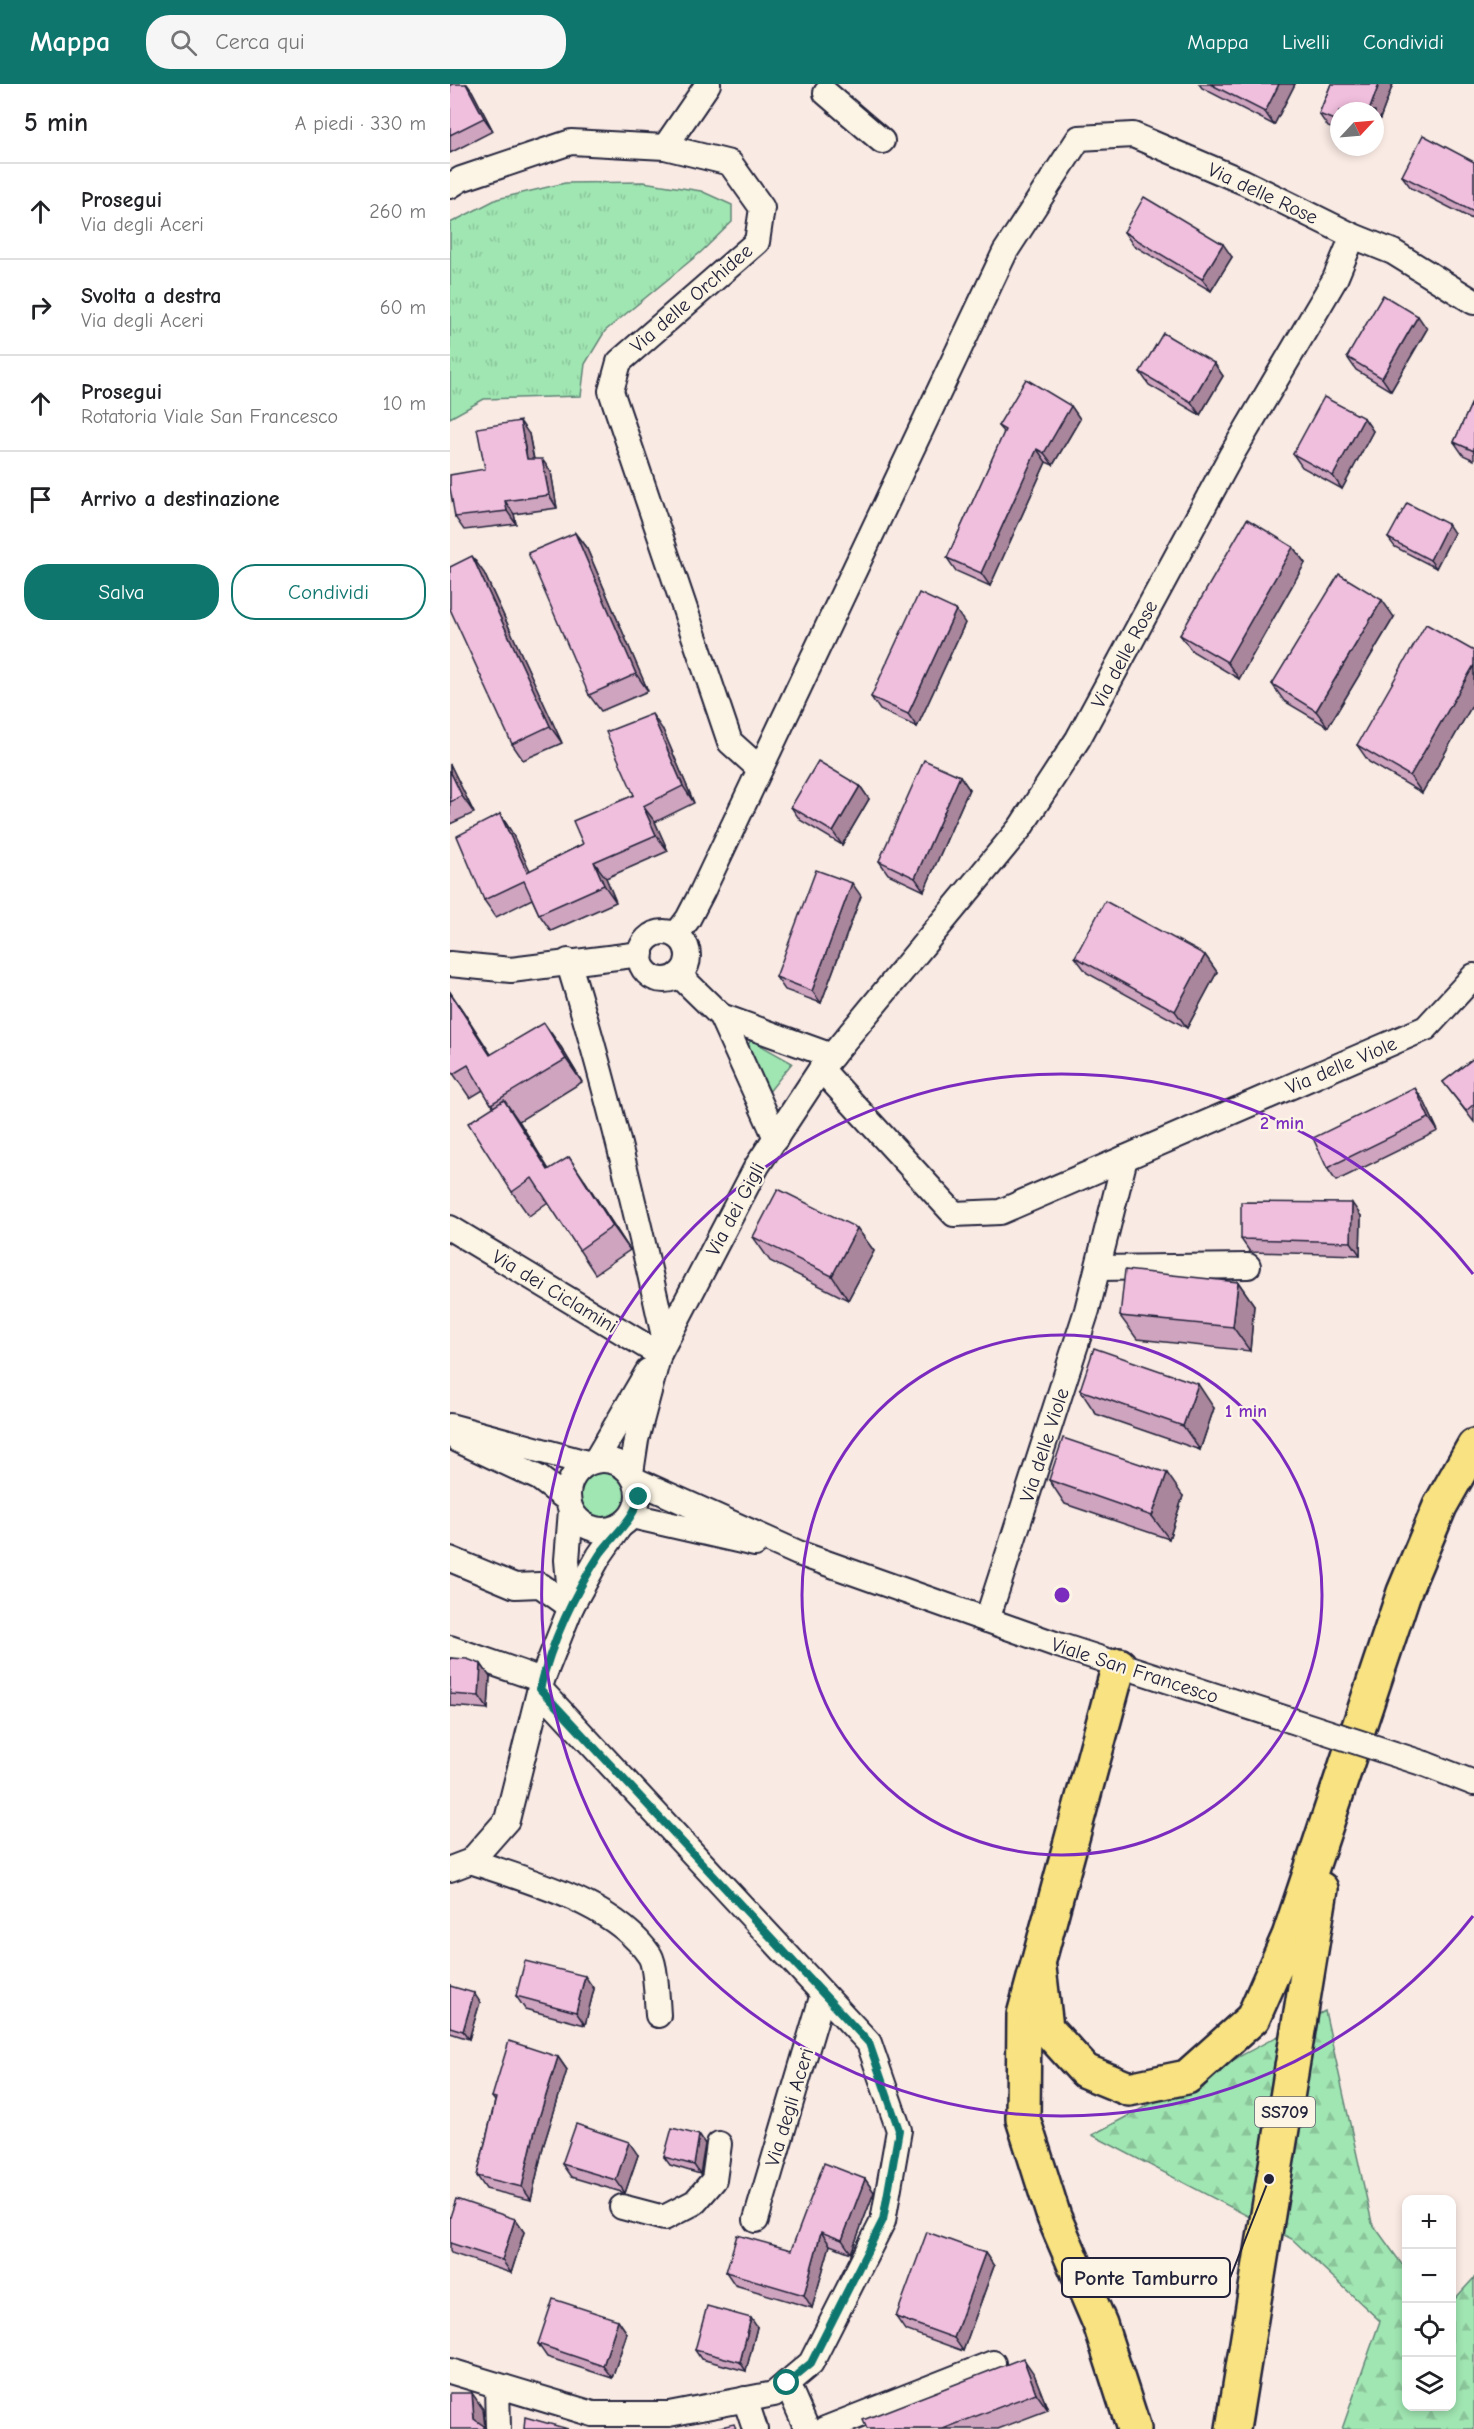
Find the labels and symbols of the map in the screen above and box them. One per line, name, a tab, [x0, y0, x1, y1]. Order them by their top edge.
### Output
north arrow	[1330, 102, 1384, 156]
street label: Via delle Rose	[1204, 158, 1321, 229]
street label: Via delle Orchidee	[626, 239, 757, 358]
street label: Via delle Rose	[1086, 596, 1162, 712]
street label: Via delle Viole	[1282, 1032, 1400, 1099]
text: 2 min	[1260, 1113, 1304, 1134]
street label: Via dei Gigli	[701, 1159, 770, 1260]
street label: Via dei Ciclamini	[488, 1245, 622, 1338]
street label: Via delle Viole	[1015, 1385, 1074, 1505]
text: 1 min	[1225, 1401, 1267, 1422]
route end	[625, 1483, 651, 1509]
centre of rings	[1052, 1585, 1072, 1605]
street label: Viale San Francesco	[1048, 1633, 1221, 1708]
street label: Via degli Aceri	[761, 2045, 818, 2169]
road number: SS709	[1255, 2097, 1315, 2127]
callout: Ponte Tamburro	[1062, 2258, 1230, 2297]
text: Ponte Tamburro	[1074, 2266, 1218, 2290]
route start	[773, 2369, 799, 2395]

